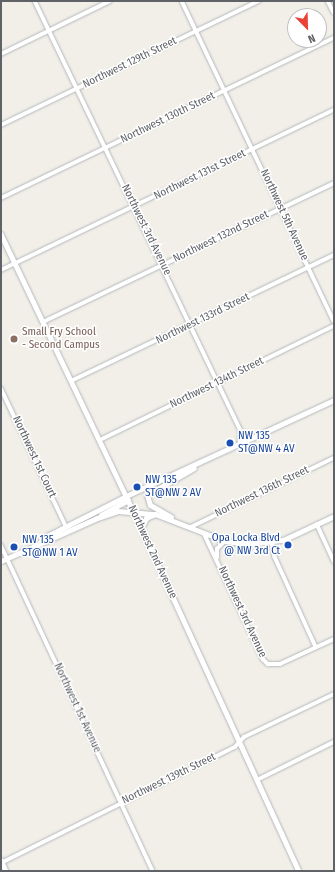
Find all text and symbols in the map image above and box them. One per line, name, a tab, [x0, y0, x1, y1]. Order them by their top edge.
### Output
north arrow	[287, 8, 327, 48]
text: N	[306, 31, 317, 46]
street label: Northwest 129th Street	[81, 35, 179, 91]
street label: Northwest 130th Street	[119, 89, 217, 147]
street label: Northwest 131st Street	[152, 147, 248, 203]
street label: Northwest 5th Avenue	[257, 167, 311, 263]
street label: Northwest 3rd Avenue	[118, 183, 174, 277]
street label: Northwest 132nd Street	[171, 208, 271, 266]
street label: Northwest 133rd Street	[154, 291, 252, 347]
place label: Small Fry School - Second Campus	[22, 326, 100, 352]
marker: Small Fry School - Second Campus	[9, 334, 19, 344]
street label: Northwest 134th Street	[168, 355, 266, 411]
street label: Northwest 1st Court	[9, 414, 59, 500]
place label: NW 135 ST@NW 4 AV	[238, 430, 295, 456]
marker: NW 135 ST@NW 4 AV	[225, 438, 235, 448]
street label: Northwest 136th Street	[213, 464, 311, 520]
place label: NW 135 ST@NW 2 AV	[145, 474, 201, 500]
marker: NW 135 ST@NW 2 AV	[132, 482, 142, 492]
street label: Northwest 2nd Avenue	[125, 503, 179, 601]
place label: Opa Locka Blvd @ NW 3rd Ct	[212, 532, 280, 558]
place label: NW 135 ST@NW 1 AV	[22, 534, 78, 560]
marker: Opa Locka Blvd @ NW 3rd Ct	[283, 540, 293, 550]
marker: NW 135 ST@NW 1 AV	[9, 542, 19, 552]
street label: Northwest 3rd Avenue	[215, 564, 269, 660]
street label: Northwest 1st Avenue	[50, 661, 104, 755]
street label: Northwest 139th Street	[120, 751, 218, 807]

